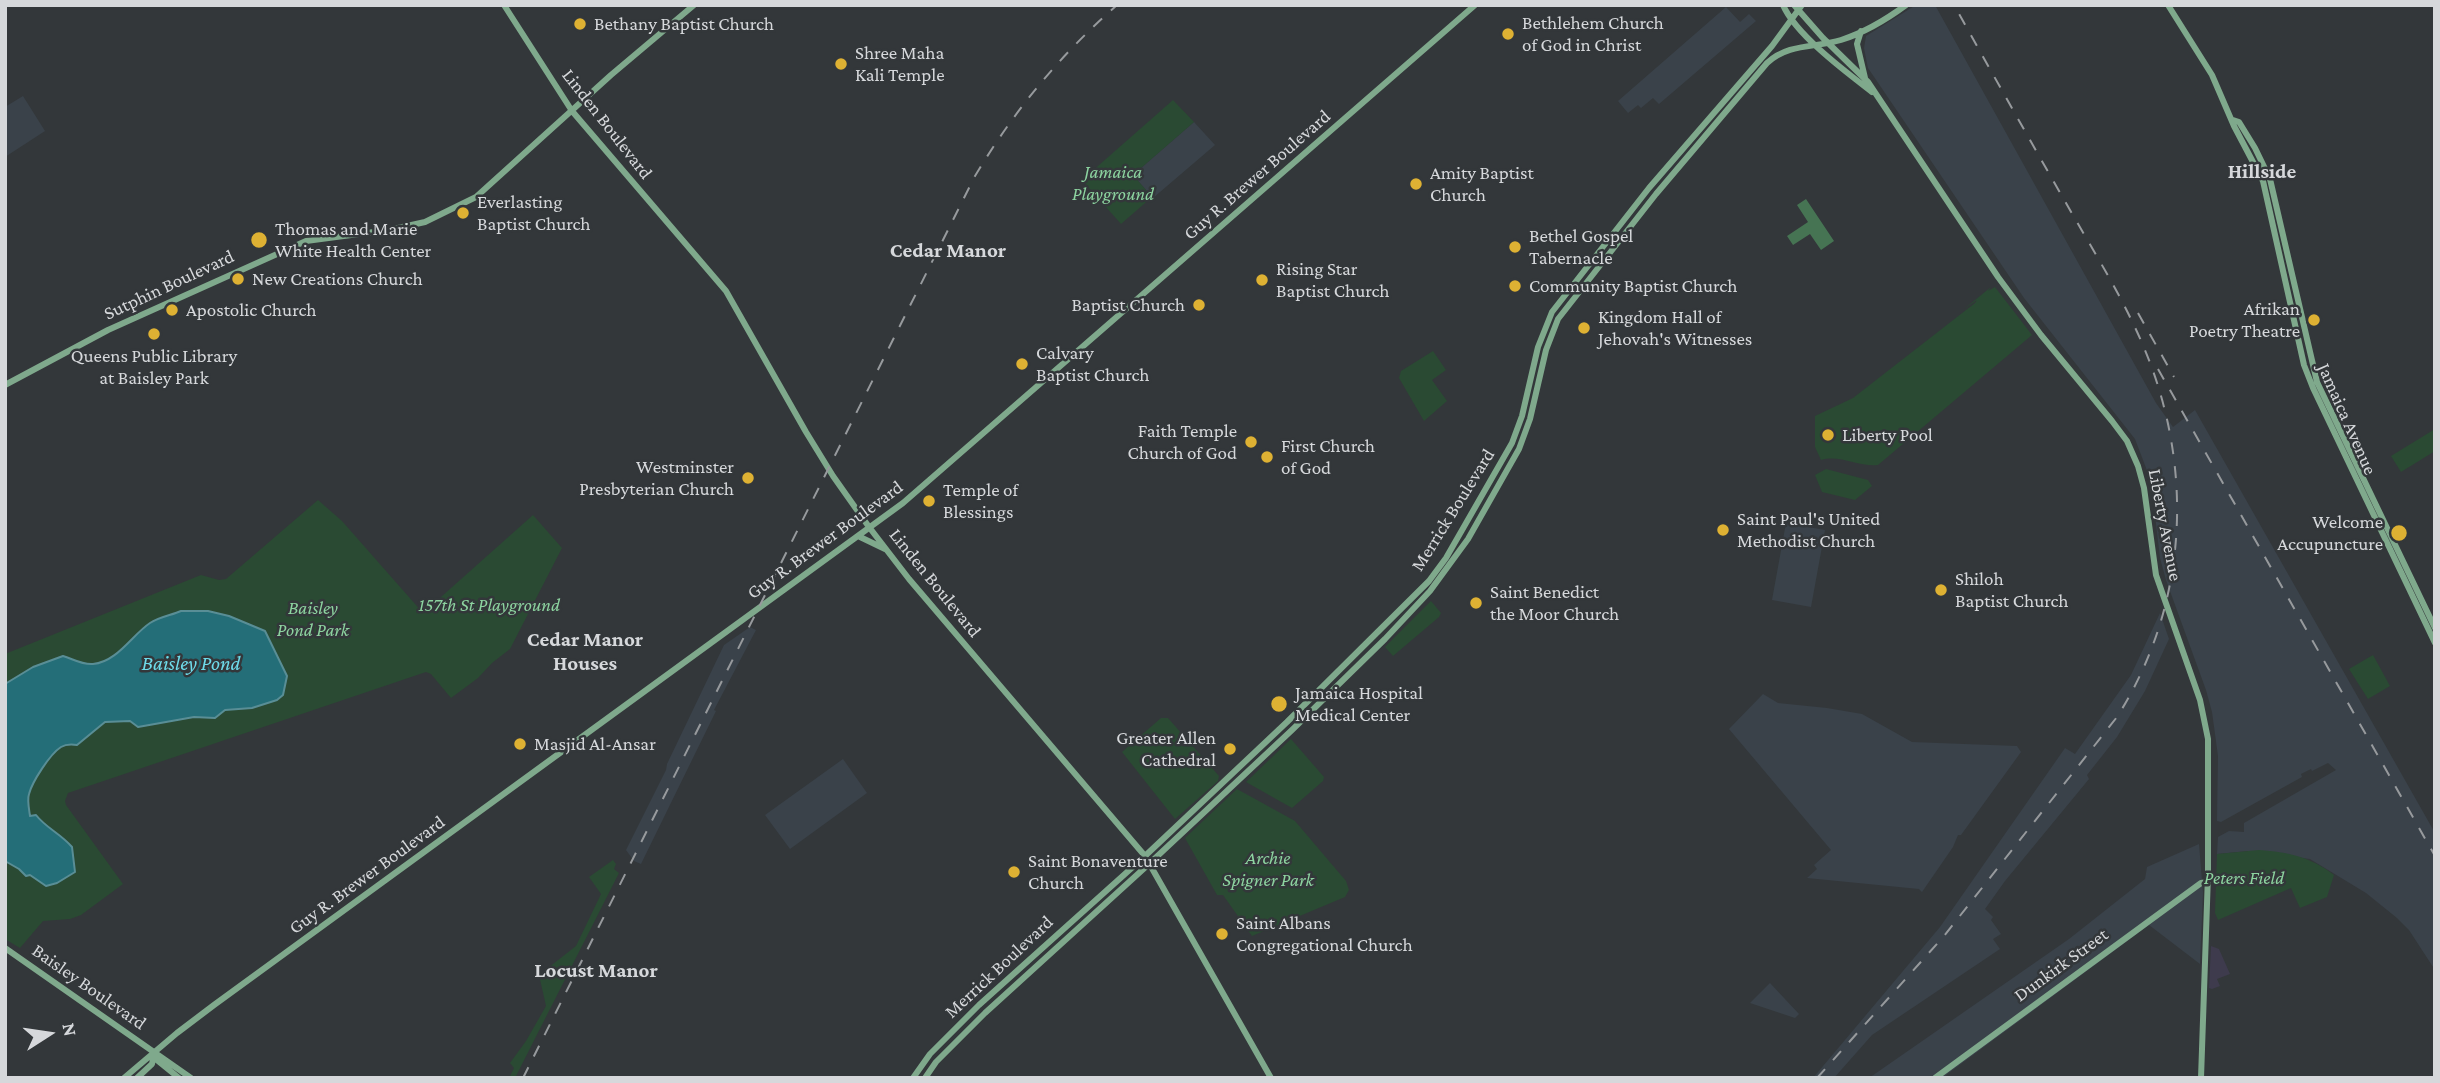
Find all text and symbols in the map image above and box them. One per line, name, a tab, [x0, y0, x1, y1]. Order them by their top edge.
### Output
place label: Bethlehem Church of God in Christ	[1522, 12, 1664, 56]
place label: Bethany Baptist Church	[594, 13, 774, 35]
marker: Bethany Baptist Church	[572, 16, 588, 32]
marker: Bethlehem Church of God in Christ	[1500, 26, 1516, 42]
place label: Shree Maha Kali Temple	[855, 42, 945, 86]
marker: Shree Maha Kali Temple	[833, 56, 849, 72]
street label: Linden Boulevard	[557, 64, 657, 184]
street label: Guy R. Brewer Boulevard	[1179, 105, 1335, 245]
district label: Hillside	[2228, 159, 2296, 185]
park label: Jamaica Playground	[1072, 161, 1154, 205]
place label: Amity Baptist Church	[1430, 162, 1534, 206]
marker: Amity Baptist Church	[1408, 176, 1424, 192]
place label: Everlasting Baptist Church	[477, 191, 591, 235]
marker: Everlasting Baptist Church	[455, 205, 471, 221]
place label: Thomas and Marie White Health Center	[275, 218, 431, 262]
place label: Bethel Gospel Tabernacle	[1529, 225, 1633, 269]
marker: Thomas and Marie White Health Center	[249, 230, 269, 250]
district label: Cedar Manor	[890, 238, 1006, 264]
marker: Bethel Gospel Tabernacle	[1507, 239, 1523, 255]
street label: Sutphin Boulevard	[100, 245, 238, 325]
place label: Rising Star Baptist Church	[1276, 258, 1390, 302]
place label: New Creations Church	[252, 268, 423, 290]
marker: New Creations Church	[230, 271, 246, 287]
marker: Rising Star Baptist Church	[1254, 272, 1270, 288]
place label: Community Baptist Church	[1529, 275, 1737, 297]
marker: Community Baptist Church	[1507, 278, 1523, 294]
place label: Baptist Church	[1071, 294, 1185, 316]
marker: Baptist Church	[1191, 297, 1207, 313]
place label: Afrikan Poetry Theatre	[2189, 298, 2300, 342]
place label: Apostolic Church	[186, 299, 316, 321]
marker: Apostolic Church	[164, 302, 180, 318]
place label: Kingdom Hall of Jehovah's Witnesses	[1598, 306, 1752, 350]
marker: Afrikan Poetry Theatre	[2306, 312, 2322, 328]
marker: Kingdom Hall of Jehovah's Witnesses	[1576, 320, 1592, 336]
marker: Queens Public Library at Baisley Park	[146, 326, 162, 342]
place label: Calvary Baptist Church	[1036, 342, 1150, 386]
place label: Queens Public Library at Baisley Park	[71, 345, 237, 389]
marker: Calvary Baptist Church	[1014, 356, 1030, 372]
street label: Jamaica Avenue	[2312, 360, 2382, 478]
place label: Faith Temple Church of God	[1128, 420, 1237, 464]
place label: Liberty Pool	[1842, 424, 1933, 446]
marker: Liberty Pool	[1820, 427, 1836, 443]
marker: Faith Temple Church of God	[1243, 434, 1259, 450]
place label: First Church of God	[1281, 435, 1375, 479]
street label: Merrick Boulevard	[1406, 445, 1500, 575]
marker: First Church of God	[1259, 449, 1275, 465]
place label: Westminster Presbyterian Church	[579, 456, 734, 500]
street label: Liberty Avenue	[2143, 467, 2187, 583]
marker: Westminster Presbyterian Church	[740, 470, 756, 486]
street label: Guy R. Brewer Boulevard	[743, 476, 907, 604]
place label: Temple of Blessings	[943, 479, 1018, 523]
marker: Temple of Blessings	[921, 493, 937, 509]
place label: Saint Paul's United Methodist Church	[1737, 508, 1880, 552]
place label: Welcome Accupuncture	[2277, 511, 2383, 555]
marker: Saint Paul's United Methodist Church	[1715, 522, 1731, 538]
marker: Welcome Accupuncture	[2389, 523, 2409, 543]
street label: Linden Boulevard	[884, 524, 986, 642]
place label: Shiloh Baptist Church	[1955, 568, 2069, 612]
place label: Saint Benedict the Moor Church	[1490, 581, 1619, 625]
marker: Shiloh Baptist Church	[1933, 582, 1949, 598]
park label: 157th St Playground	[418, 594, 560, 616]
marker: Saint Benedict the Moor Church	[1468, 595, 1484, 611]
park label: Baisley Pond Park	[277, 597, 349, 641]
district label: Cedar Manor Houses	[527, 627, 643, 677]
water label: Baisley Pond	[142, 651, 240, 677]
place label: Jamaica Hospital Medical Center	[1295, 682, 1423, 726]
marker: Jamaica Hospital Medical Center	[1269, 694, 1289, 714]
place label: Greater Allen Cathedral	[1116, 727, 1216, 771]
place label: Masjid Al-Ansar	[534, 733, 656, 755]
marker: Masjid Al-Ansar	[512, 736, 528, 752]
marker: Greater Allen Cathedral	[1222, 741, 1238, 757]
street label: Guy R. Brewer Boulevard	[285, 811, 449, 939]
park label: Archie Spigner Park	[1222, 847, 1314, 891]
place label: Saint Bonaventure Church	[1028, 850, 1168, 894]
marker: Saint Bonaventure Church	[1006, 864, 1022, 880]
park label: Peters Field	[2204, 867, 2284, 889]
street label: Merrick Boulevard	[940, 911, 1058, 1023]
place label: Saint Albans Congregational Church	[1236, 912, 1413, 956]
street label: Dunkirk Street	[2009, 923, 2113, 1007]
marker: Saint Albans Congregational Church	[1214, 926, 1230, 942]
street label: Baisley Boulevard	[27, 939, 151, 1035]
district label: Locust Manor	[534, 958, 658, 984]
north arrow	[14, 999, 84, 1069]
text: N	[58, 1021, 82, 1038]

